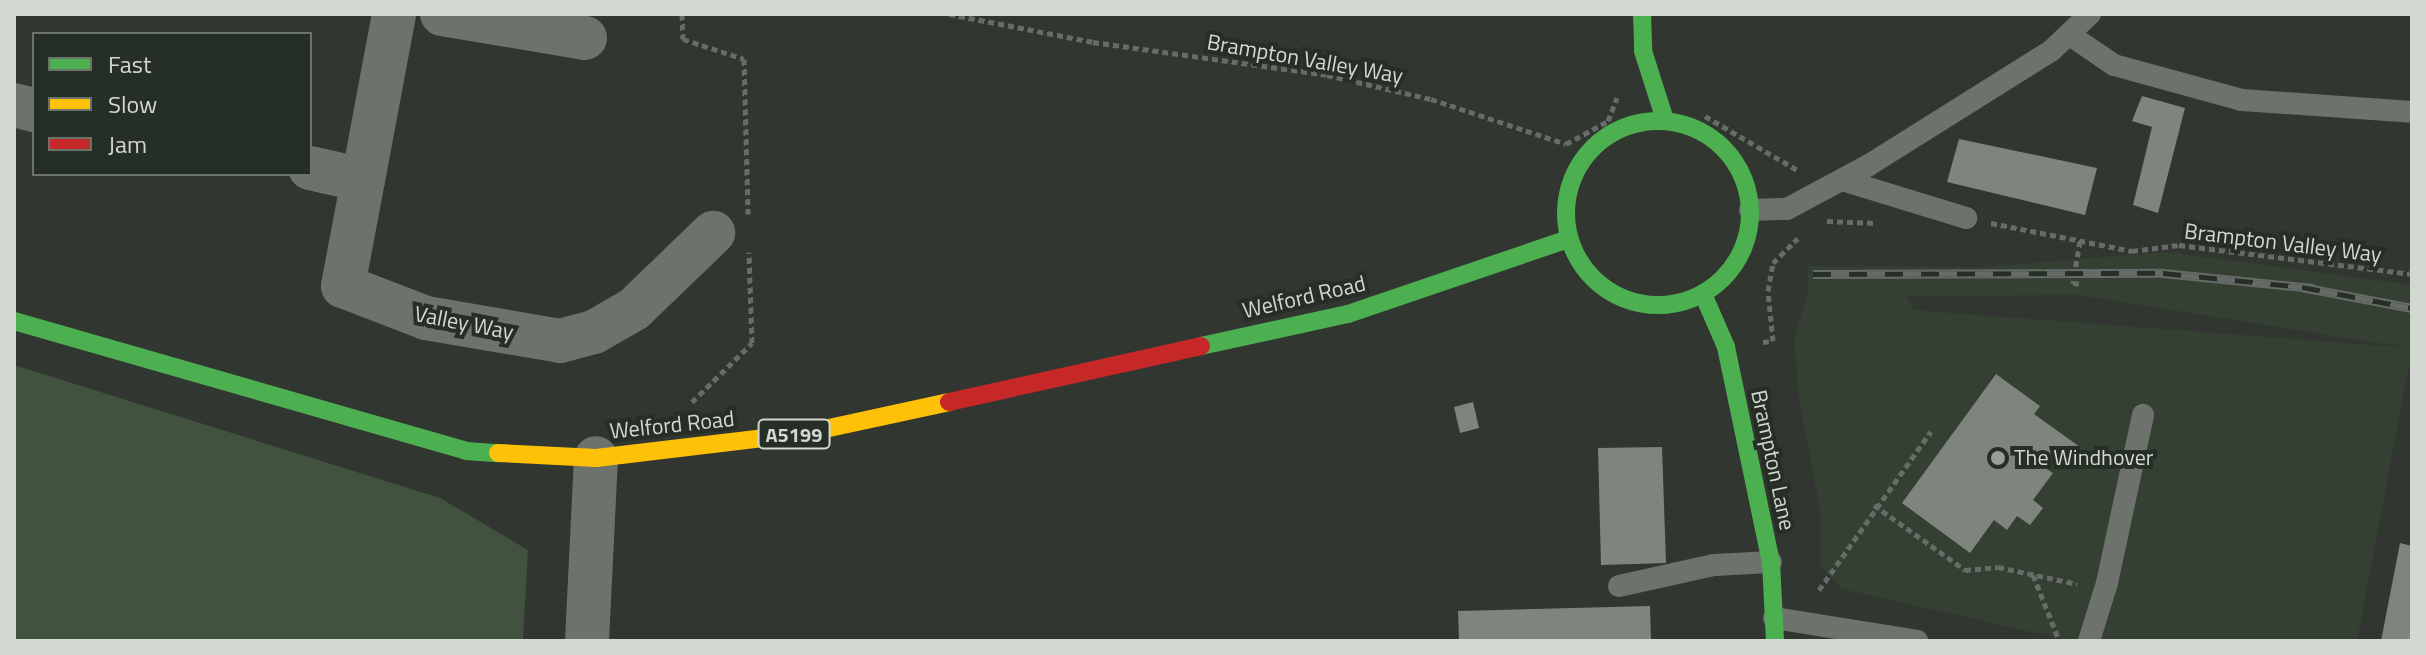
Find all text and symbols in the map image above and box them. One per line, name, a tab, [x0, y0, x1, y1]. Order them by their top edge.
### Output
street label: Brampton Valley Way	[1205, 29, 1405, 89]
legend	[32, 32, 312, 176]
text: Fast	[108, 46, 151, 82]
text: Slow	[108, 86, 157, 122]
text: Jam	[108, 126, 147, 162]
street label: Brampton Valley Way	[2183, 218, 2383, 268]
street label: Welford Road	[1240, 270, 1368, 324]
street label: Valley Way	[412, 300, 516, 346]
street label: Brampton Lane	[1745, 388, 1801, 532]
street label: Welford Road	[608, 405, 736, 445]
road number: A5199	[756, 418, 832, 450]
place label: The Windhover	[2014, 445, 2153, 471]
marker: The Windhover	[1989, 449, 2007, 467]

